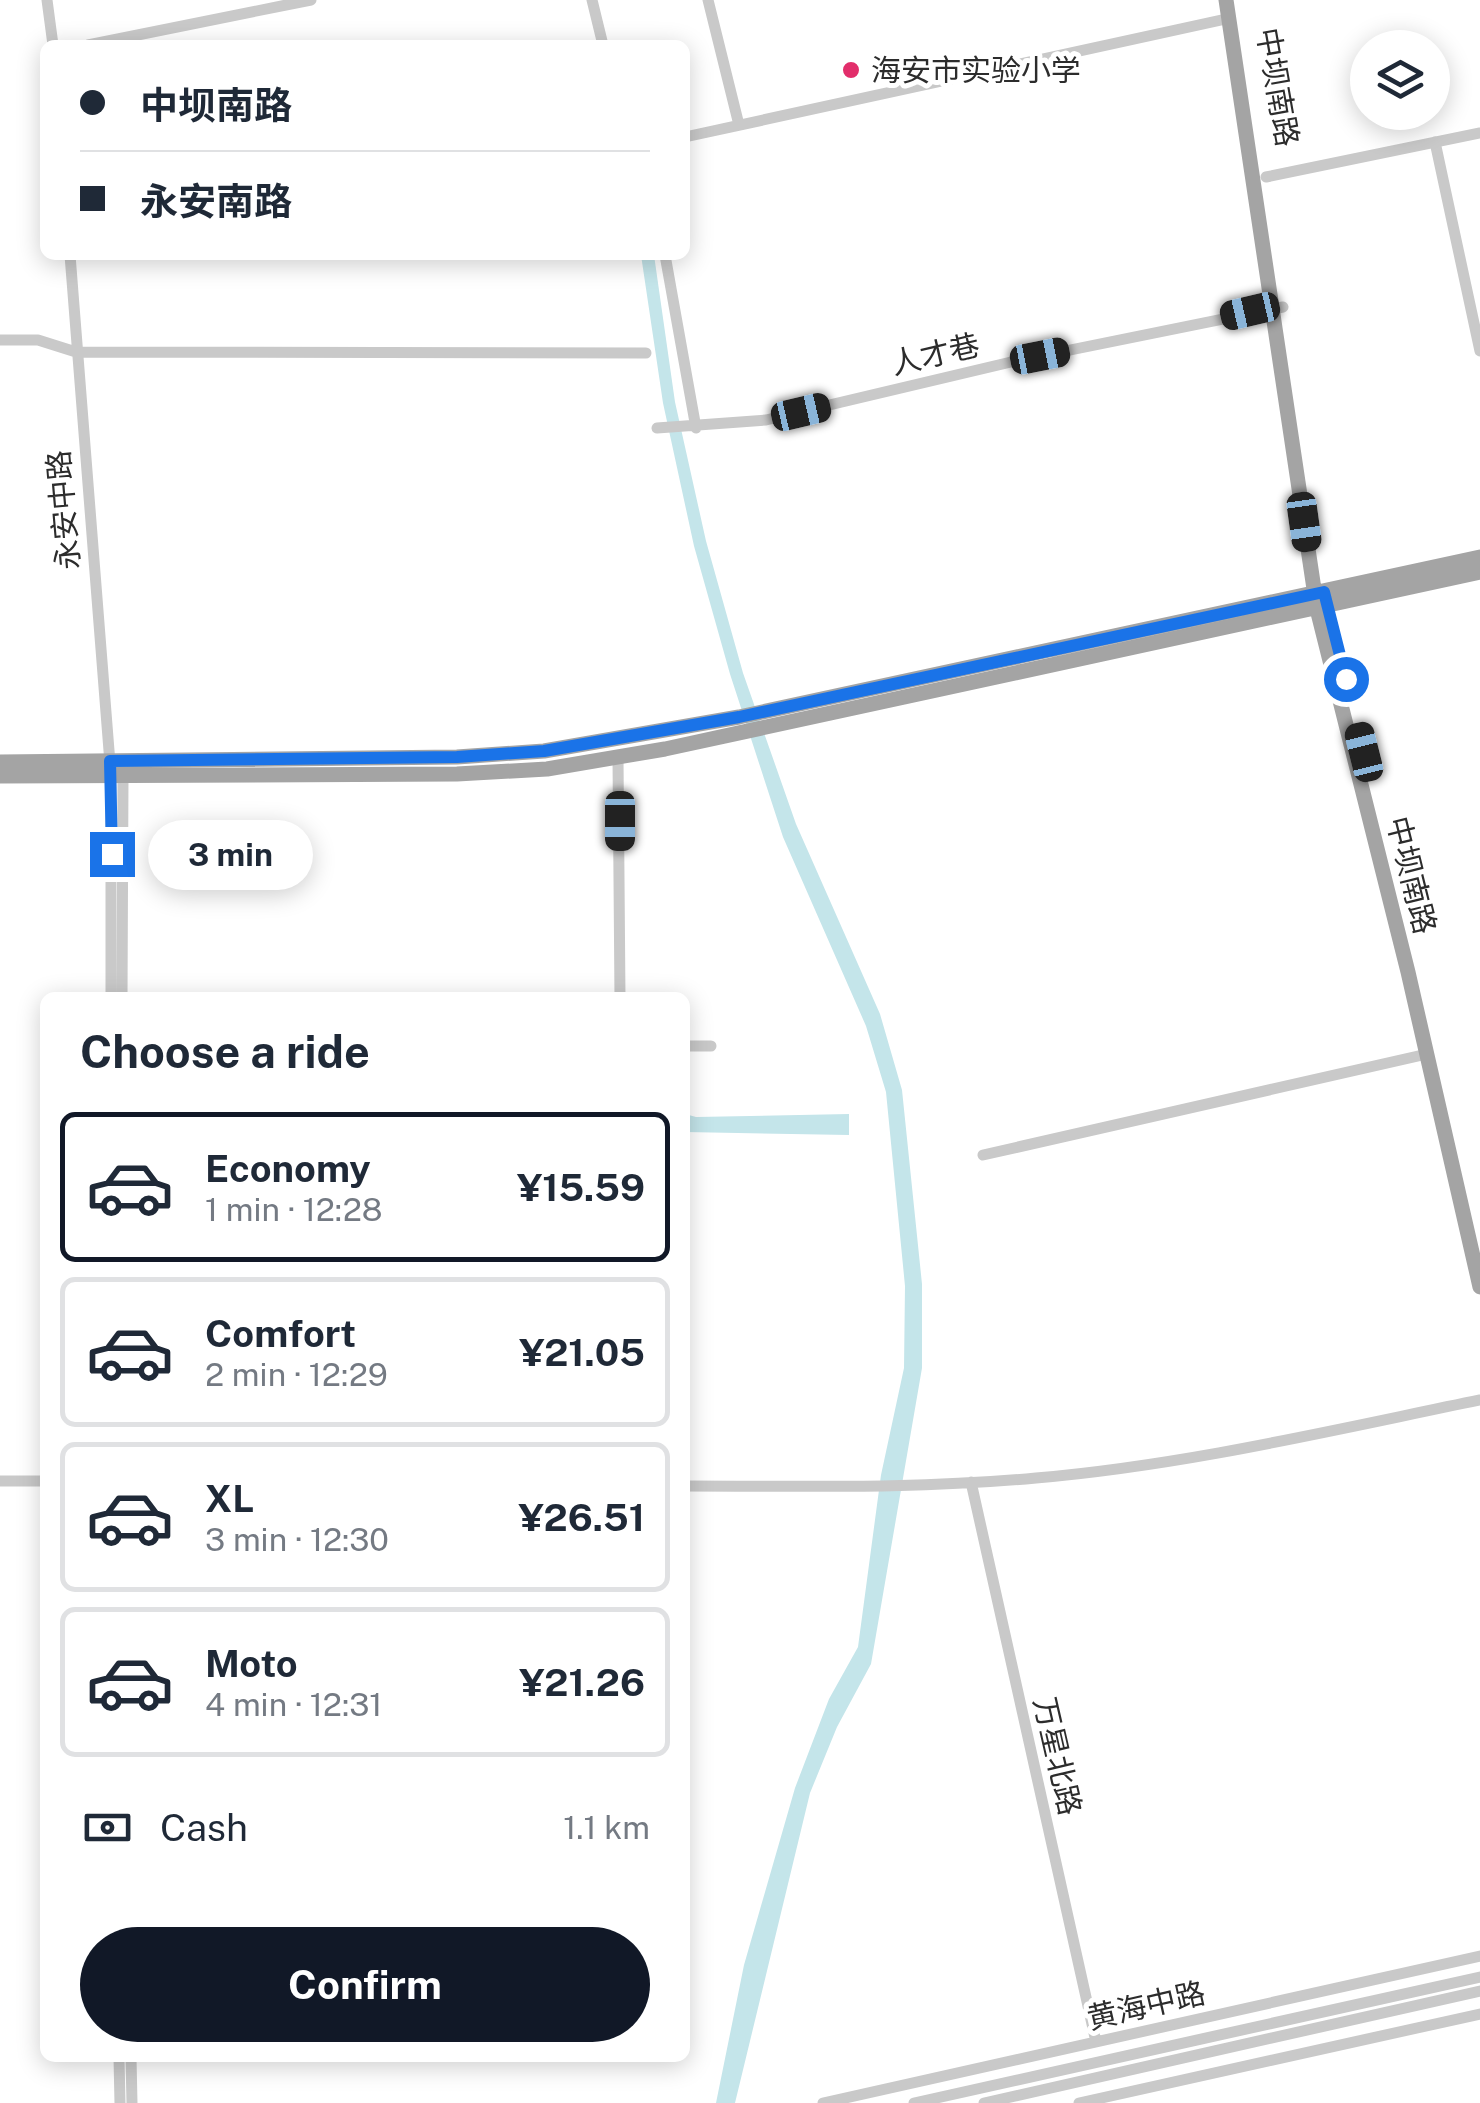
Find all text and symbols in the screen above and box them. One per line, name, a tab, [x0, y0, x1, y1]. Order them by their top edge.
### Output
street label: 中坝南路	[1250, 25, 1306, 149]
map controls	[1350, 30, 1450, 130]
button: layers	[1350, 30, 1450, 130]
place label: 海安市实验小学	[871, 52, 1081, 88]
marker: 海安市实验小学	[840, 59, 862, 81]
text: 中坝南路	[140, 83, 292, 128]
text: 永安南路	[140, 179, 292, 224]
car	[1217, 290, 1283, 332]
street label: 人才巷	[887, 326, 983, 382]
car	[1008, 336, 1072, 376]
car	[768, 391, 834, 433]
street label: 永安中路	[40, 449, 86, 571]
car	[1285, 490, 1323, 554]
route start	[1324, 657, 1369, 702]
car	[1342, 719, 1386, 785]
car	[605, 791, 635, 851]
street label: 中坝南路	[1380, 812, 1444, 938]
callout: 3 min	[147, 819, 312, 889]
route end	[90, 832, 135, 877]
text: 3 min	[188, 836, 273, 873]
text: Choose a ride	[80, 1025, 370, 1078]
icon: car	[85, 1142, 175, 1232]
text: Economy	[205, 1146, 371, 1191]
text: ¥15.59	[517, 1165, 645, 1210]
text: 1 min · 12:28	[205, 1191, 383, 1228]
icon: car	[85, 1307, 175, 1397]
text: Comfort	[205, 1311, 356, 1356]
text: ¥21.05	[519, 1330, 645, 1375]
text: 2 min · 12:29	[205, 1356, 388, 1393]
icon: car	[85, 1472, 175, 1562]
text: XL	[205, 1476, 254, 1521]
text: ¥26.51	[519, 1495, 645, 1540]
text: 3 min · 12:30	[205, 1521, 389, 1558]
icon: car	[85, 1637, 175, 1727]
text: Moto	[205, 1641, 298, 1686]
text: ¥21.26	[519, 1660, 645, 1705]
text: 4 min · 12:31	[205, 1686, 382, 1723]
street label: 万星北路	[1027, 1693, 1089, 1819]
icon: cash	[80, 1800, 135, 1855]
text: Cash	[160, 1805, 248, 1850]
text: 1.1 km	[563, 1809, 650, 1846]
button: Confirm	[80, 1927, 650, 2042]
street label: 黄海中路	[1083, 1974, 1209, 2036]

